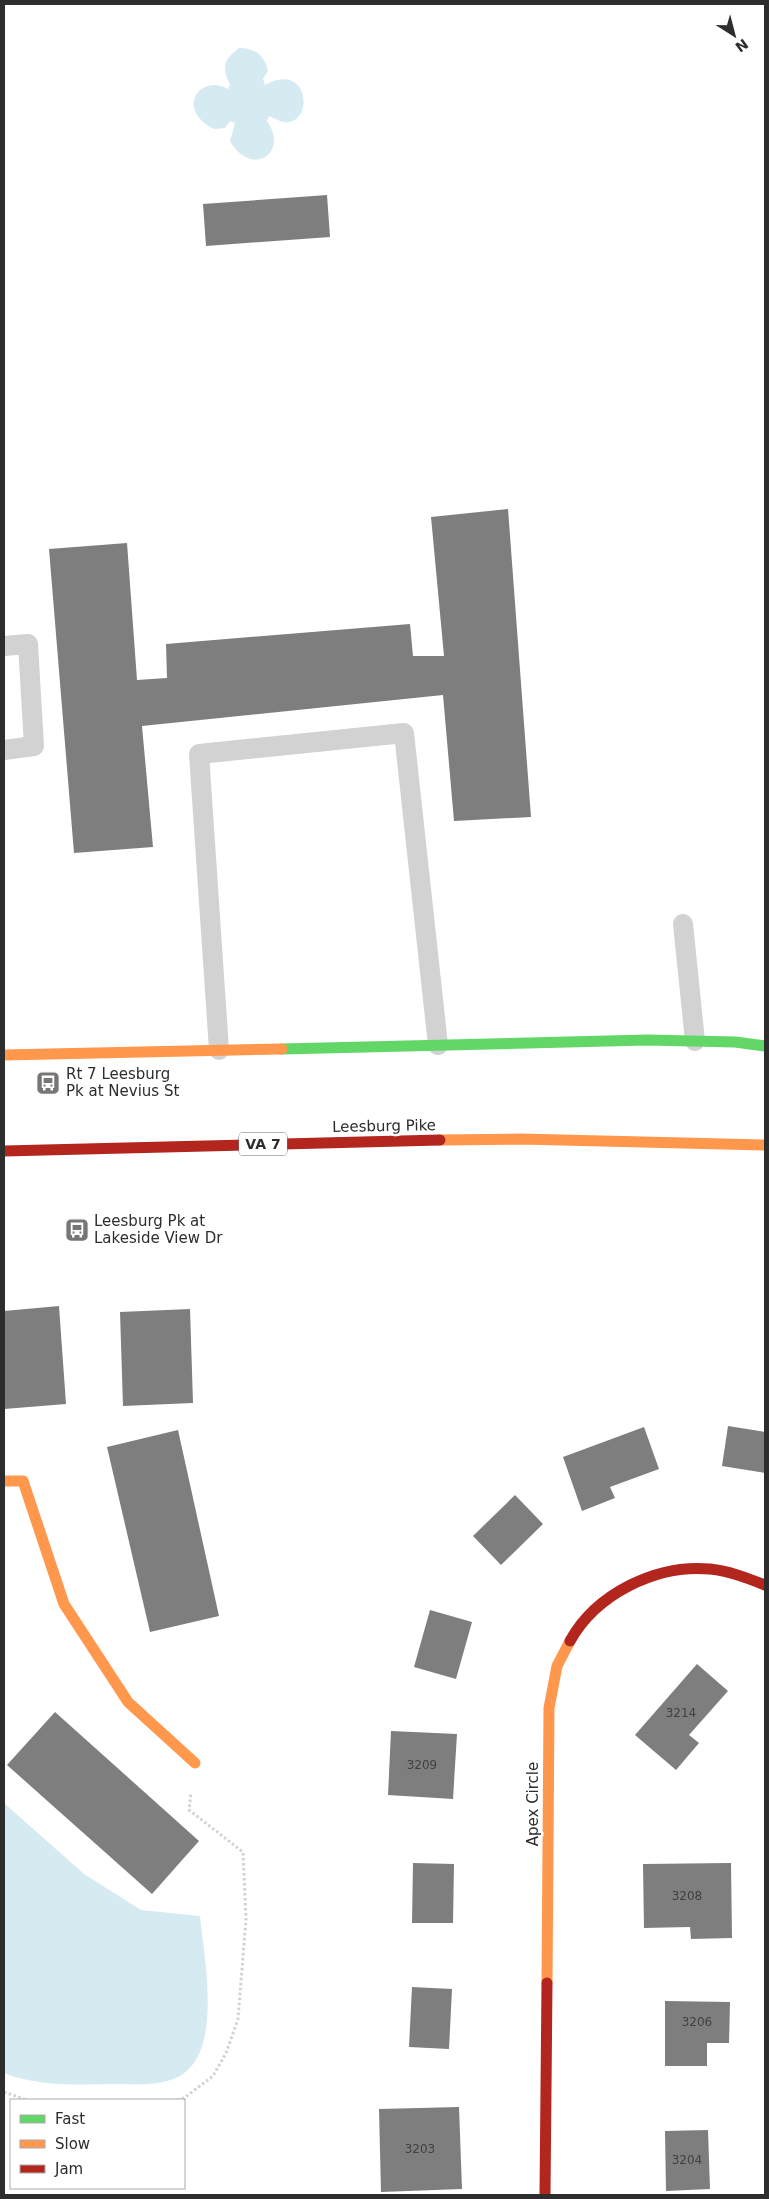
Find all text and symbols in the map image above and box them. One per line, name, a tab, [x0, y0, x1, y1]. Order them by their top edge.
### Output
north arrow	[709, 10, 759, 60]
text: N	[732, 36, 751, 55]
place label: Rt 7 Leesburg Pk at Nevius St	[66, 1065, 179, 1100]
bus stop icon: Rt 7 Leesburg Pk at Nevius St	[35, 1070, 61, 1096]
street label: Leesburg Pike	[332, 1116, 436, 1136]
road number: VA 7	[239, 1132, 287, 1156]
place label: Leesburg Pk at Lakeside View Dr	[94, 1212, 223, 1247]
bus stop icon: Leesburg Pk at Lakeside View Dr	[64, 1217, 90, 1243]
house number: 3214	[666, 1706, 696, 1720]
house number: 3209	[407, 1758, 437, 1772]
street label: Apex Circle	[524, 1762, 542, 1846]
house number: 3208	[672, 1889, 702, 1903]
house number: 3206	[682, 2015, 712, 2029]
legend	[10, 2099, 185, 2189]
text: Fast	[55, 2110, 85, 2128]
text: Slow	[55, 2135, 90, 2153]
house number: 3203	[405, 2142, 435, 2156]
house number: 3204	[672, 2153, 702, 2167]
text: Jam	[54, 2160, 83, 2178]

